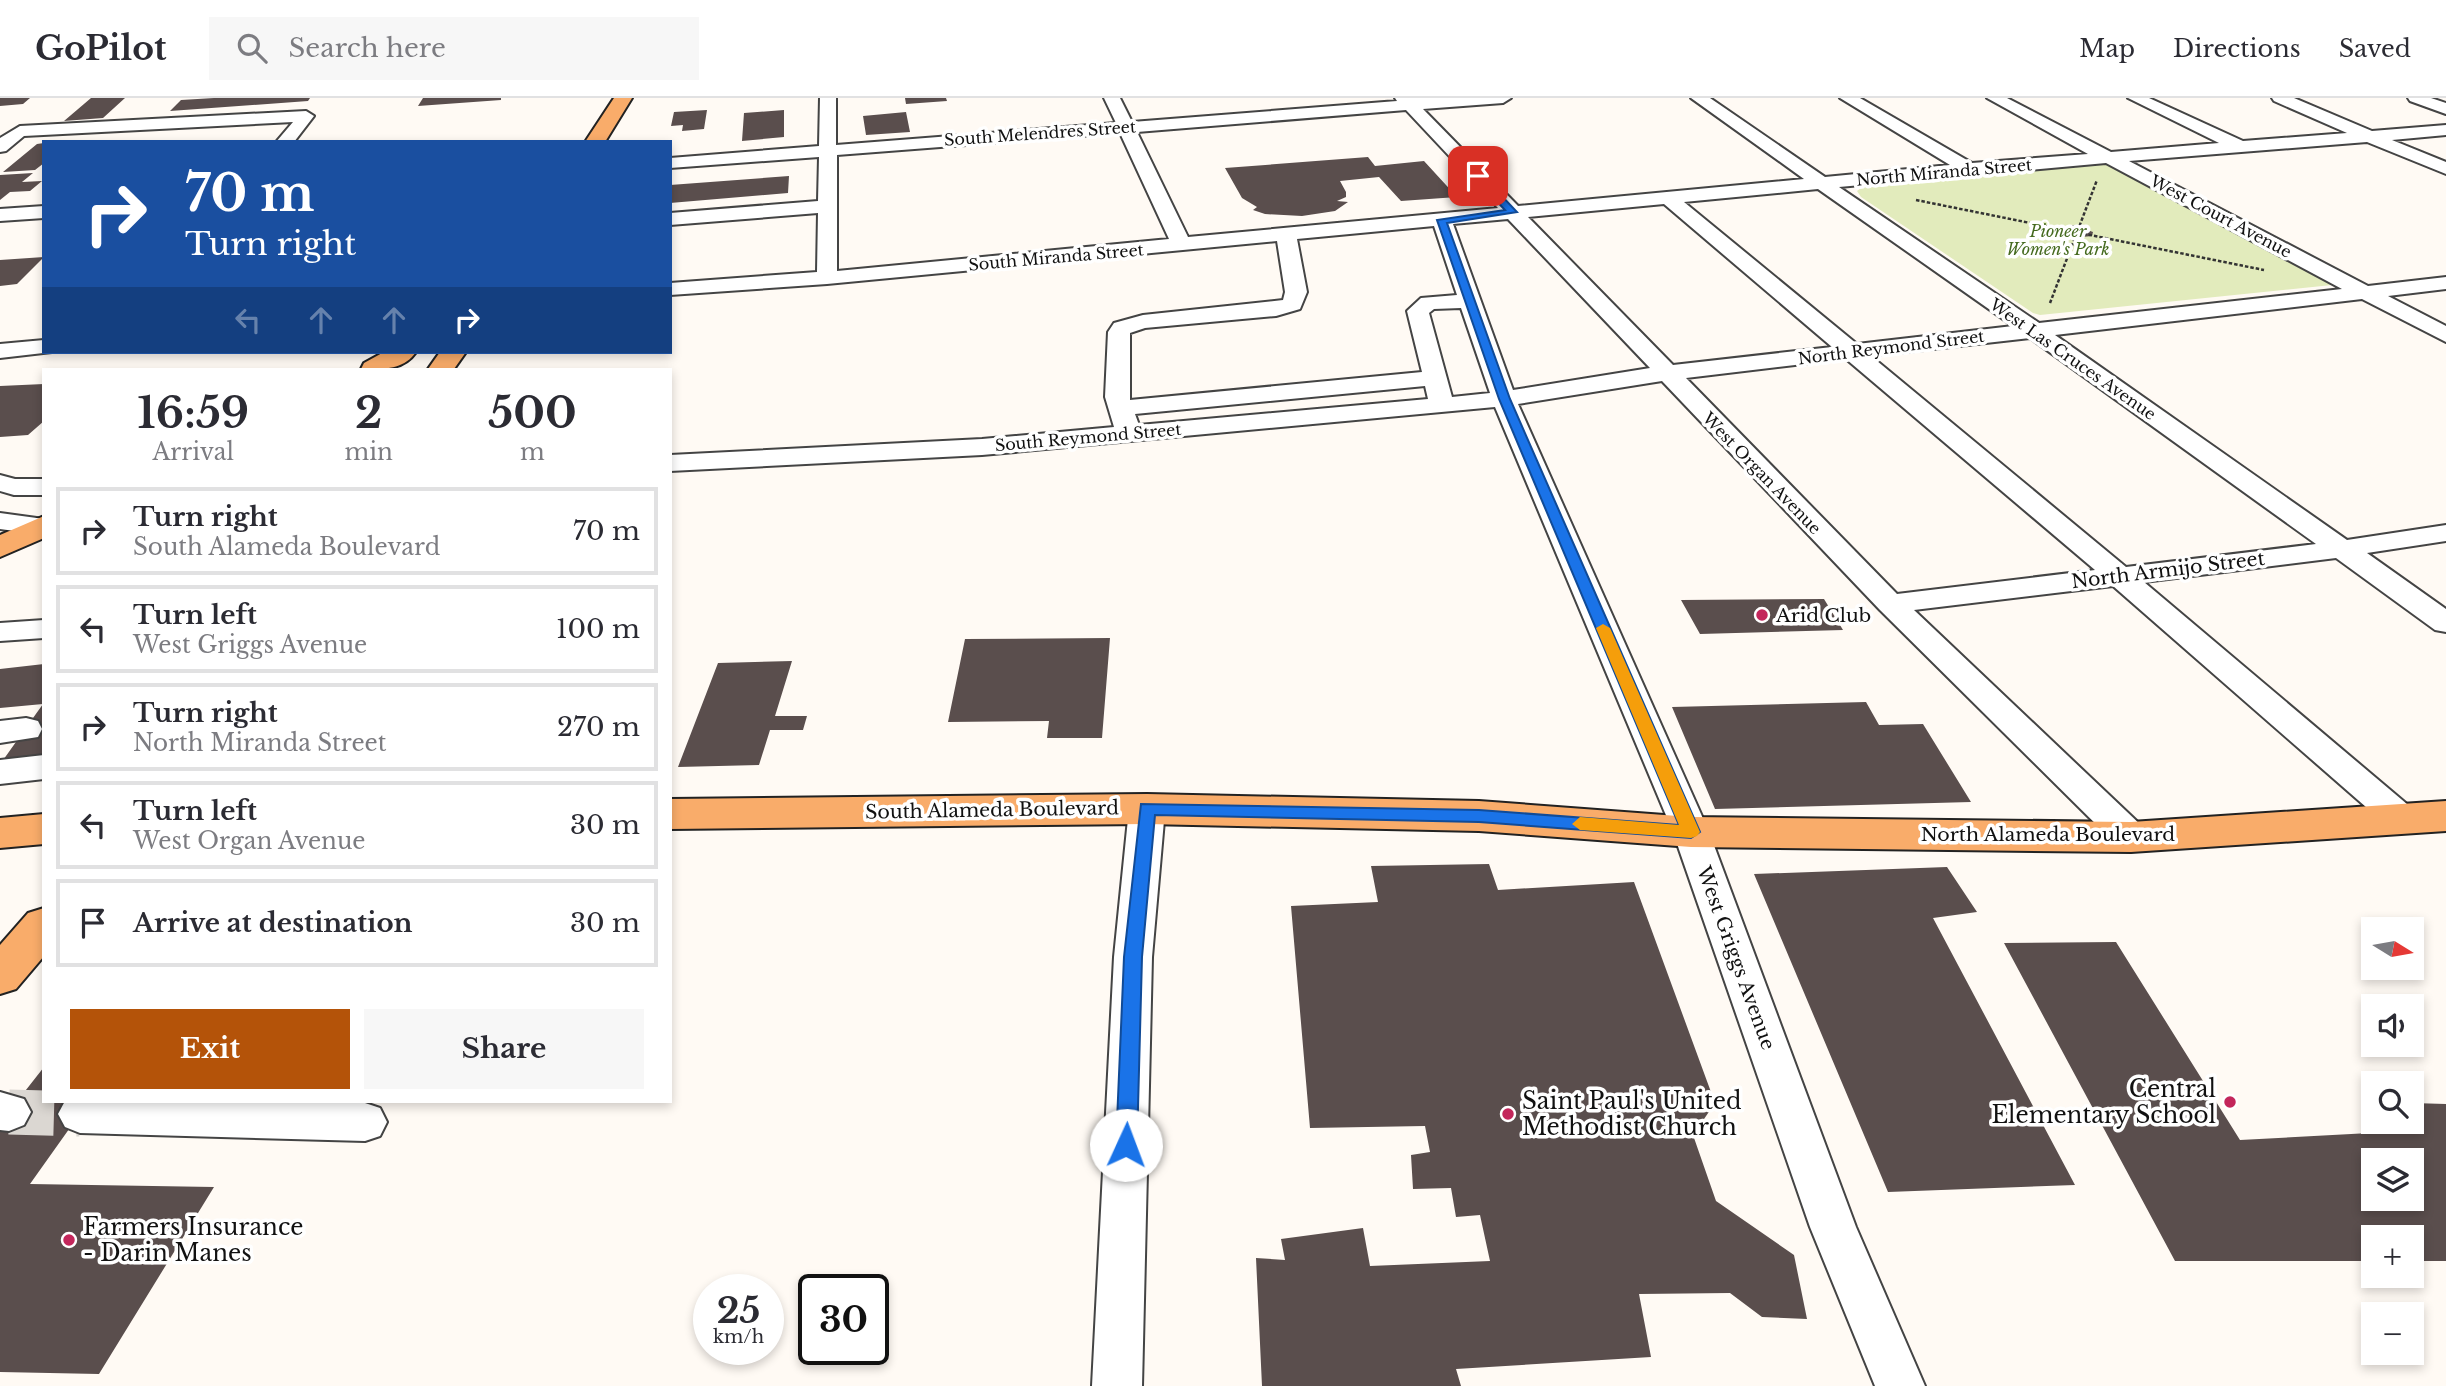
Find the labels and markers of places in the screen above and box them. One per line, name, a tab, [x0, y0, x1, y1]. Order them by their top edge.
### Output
pin	[1448, 146, 1508, 206]
place label: Arid Club	[1775, 604, 1871, 627]
marker: Arid Club	[1754, 607, 1770, 623]
place label: Central Elementary School	[1991, 1075, 2216, 1129]
place label: Saint Paul's United Methodist Church	[1522, 1087, 1742, 1141]
marker: Central Elementary School	[2222, 1094, 2238, 1110]
marker: Saint Paul's United Methodist Church	[1500, 1106, 1516, 1122]
place label: Farmers Insurance - Darin Manes	[83, 1213, 303, 1267]
marker: Farmers Insurance - Darin Manes	[61, 1232, 77, 1248]

